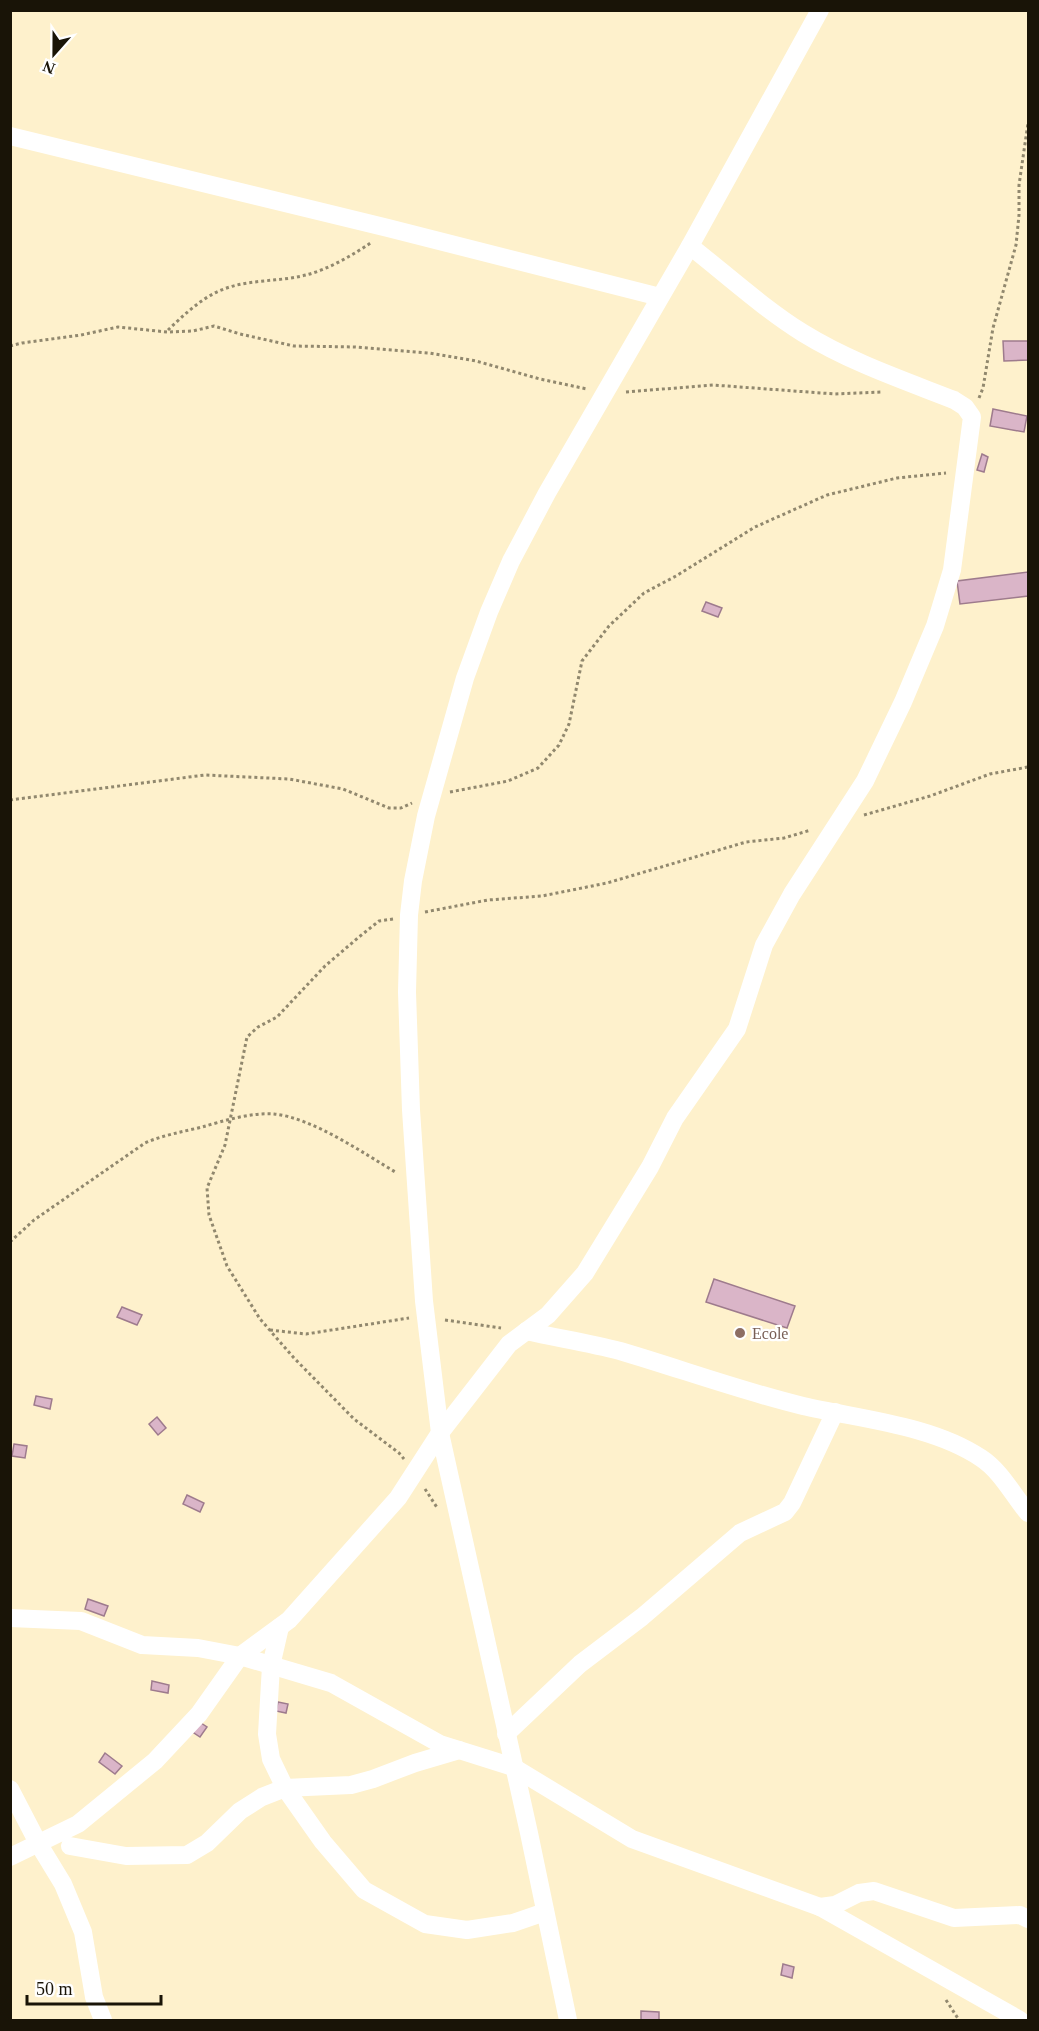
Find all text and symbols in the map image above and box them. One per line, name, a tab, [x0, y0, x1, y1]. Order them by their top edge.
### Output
north arrow	[24, 24, 84, 84]
text: N	[40, 57, 57, 78]
place label: Ecole	[752, 1325, 788, 1342]
marker: Ecole	[733, 1326, 747, 1340]
scale bar	[27, 1968, 160, 2006]
text: 50 m	[36, 1979, 73, 1999]

